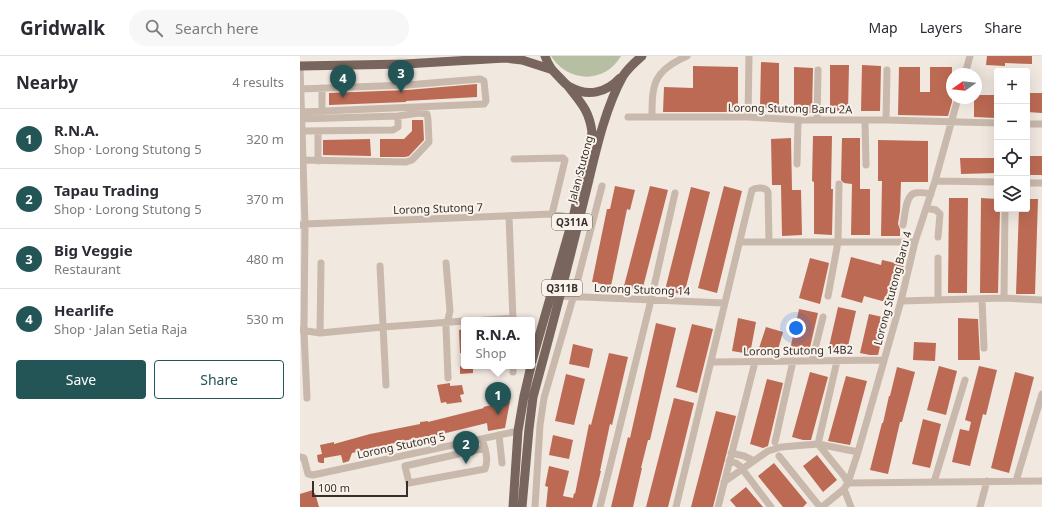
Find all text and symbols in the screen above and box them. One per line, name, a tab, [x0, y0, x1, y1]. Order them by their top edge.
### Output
search box	[129, 10, 409, 46]
text: Gridwalk	[20, 15, 105, 41]
icon: search	[143, 17, 165, 39]
text: Search here	[175, 18, 259, 38]
text: Map	[869, 18, 898, 37]
text: Layers	[920, 18, 962, 37]
text: Share	[984, 18, 1022, 37]
pin: 3	[388, 60, 414, 93]
pin: 4	[330, 65, 356, 98]
north arrow	[946, 68, 982, 104]
map controls	[994, 68, 1030, 212]
button: +	[994, 68, 1030, 104]
text: Nearby	[16, 71, 78, 94]
text: 4 results	[232, 73, 284, 91]
street label: Lorong Stutong Baru 2A	[728, 99, 853, 117]
button: −	[994, 104, 1030, 140]
text: R.N.A.	[54, 120, 99, 140]
text: 1	[25, 130, 33, 148]
text: 320 m	[246, 130, 284, 148]
street label: Jalan Stutong	[564, 134, 596, 205]
text: Shop · Lorong Stutong 5	[54, 140, 202, 158]
button: locate	[994, 140, 1030, 176]
button: layers	[994, 176, 1030, 212]
text: Tapau Trading	[54, 180, 159, 200]
text: 2	[25, 190, 33, 208]
text: 370 m	[246, 190, 284, 208]
street label: Lorong Stutong 7	[393, 199, 483, 217]
text: Shop · Lorong Stutong 5	[54, 200, 202, 218]
road number: Q311A	[552, 214, 592, 230]
street label: Lorong Stutong Baru 4	[870, 229, 915, 347]
text: Big Veggie	[54, 240, 133, 260]
text: 3	[25, 250, 33, 268]
text: 480 m	[246, 250, 284, 268]
text: Restaurant	[54, 260, 121, 278]
road number: Q311B	[542, 280, 582, 296]
street label: Lorong Stutong 14	[594, 280, 691, 298]
text: Hearlife	[54, 300, 114, 320]
text: 4	[25, 310, 33, 328]
text: 530 m	[246, 310, 284, 328]
popup	[461, 317, 535, 369]
your location	[786, 318, 806, 338]
text: Shop · Jalan Setia Raja	[54, 320, 187, 338]
text: R.N.A.	[475, 324, 521, 344]
street label: Lorong Stutong 14B2	[743, 342, 853, 358]
text: Shop	[475, 344, 507, 362]
button: Save	[16, 360, 146, 399]
button: Share	[154, 360, 284, 399]
pin: 1	[485, 382, 511, 415]
street label: Lorong Stutong 5	[355, 428, 447, 462]
pin: 2	[453, 431, 479, 464]
scale bar	[312, 479, 408, 498]
text: 100 m	[318, 480, 350, 495]

